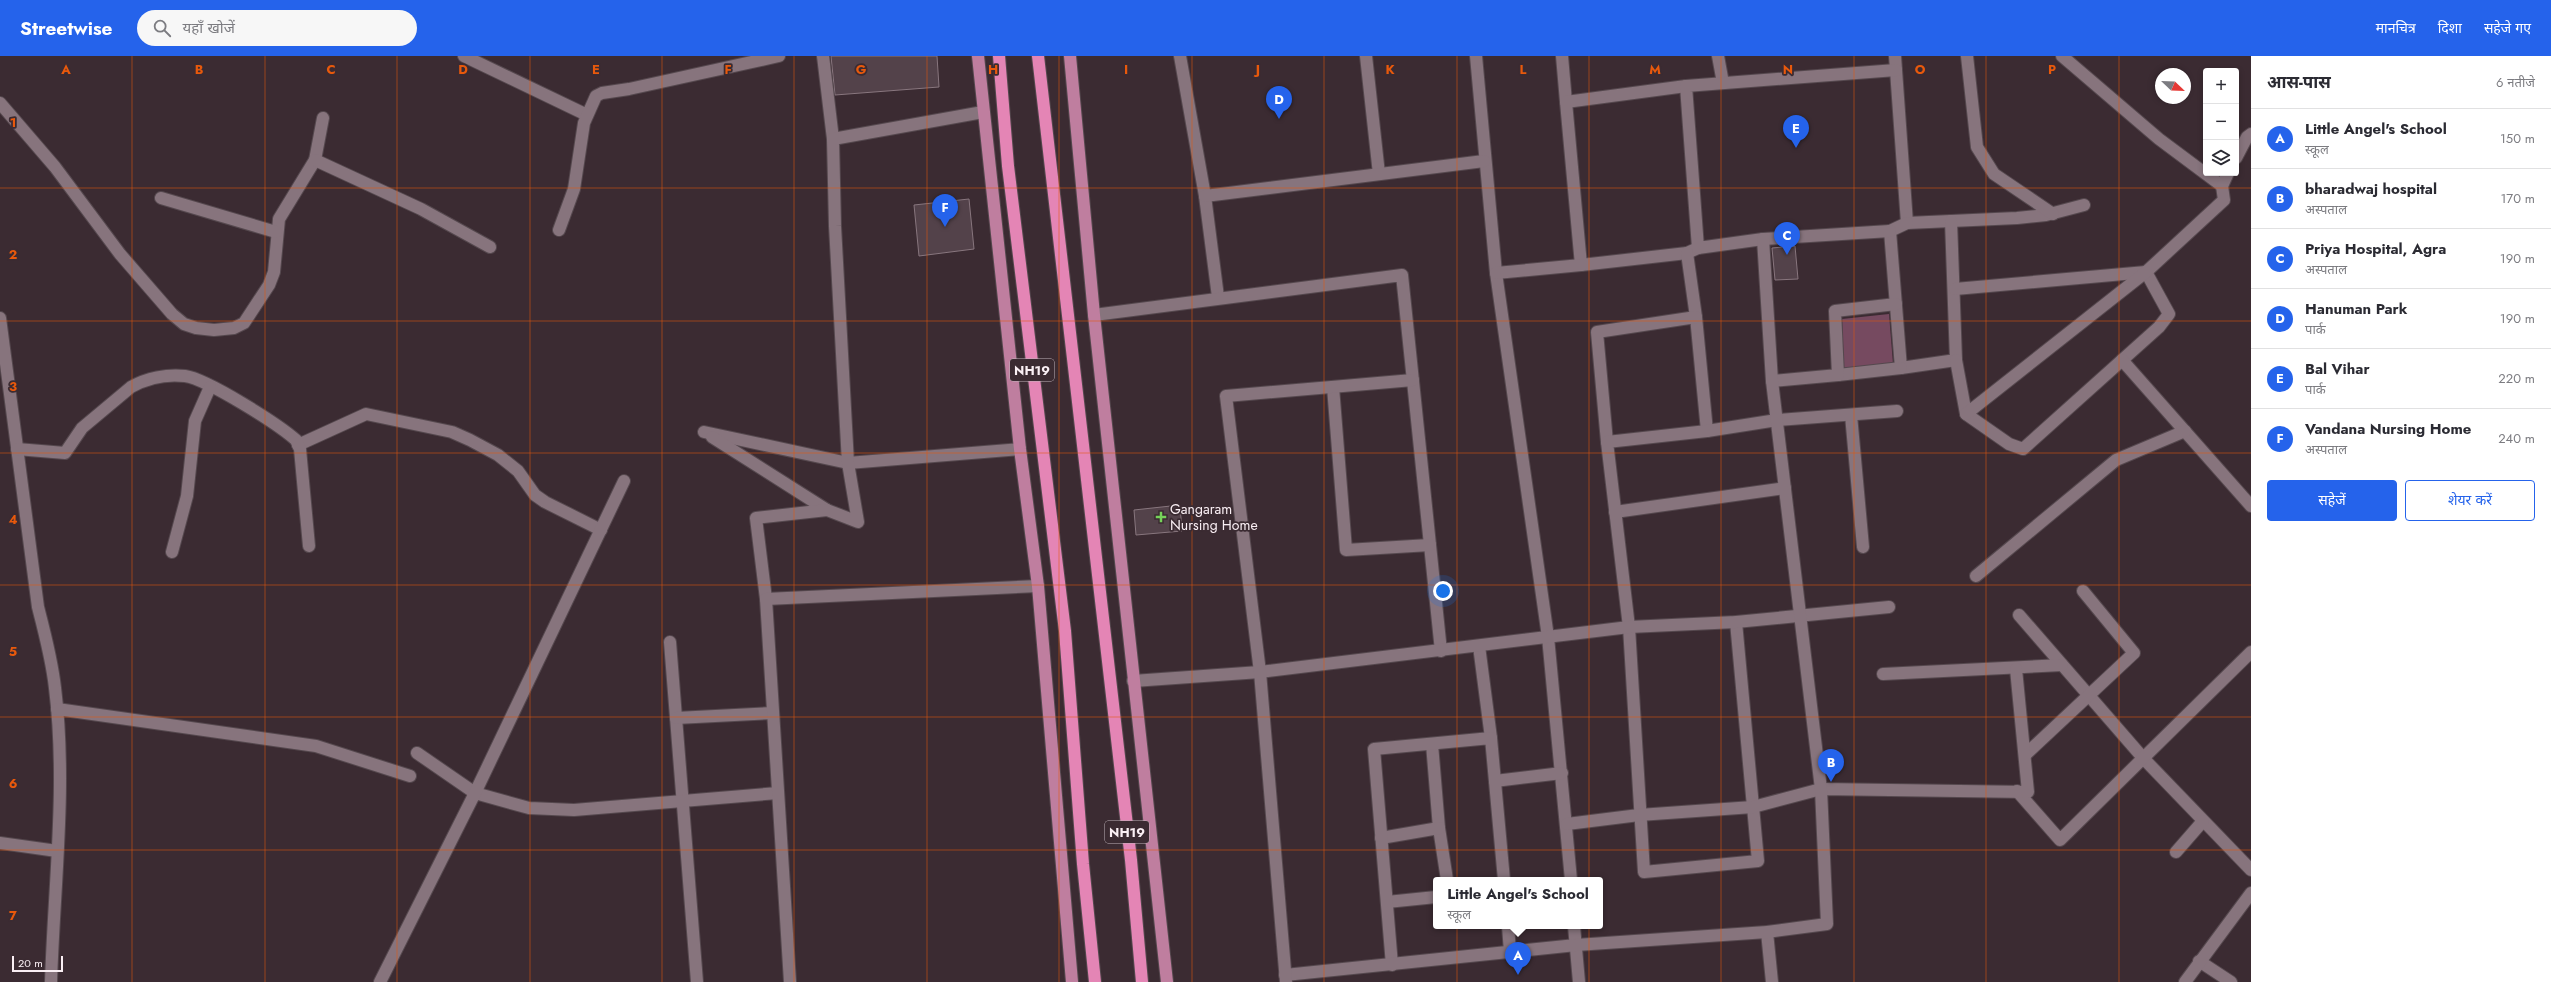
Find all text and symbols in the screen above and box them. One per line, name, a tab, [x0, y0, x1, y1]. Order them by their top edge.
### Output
search box	[137, 10, 417, 46]
text: Streetwise	[20, 15, 113, 42]
icon: search	[151, 17, 173, 39]
text: यहाँ खोजें	[183, 17, 235, 39]
text: मानचित्र	[2376, 18, 2416, 38]
text: दिशा	[2438, 18, 2462, 38]
text: सहेजे गए	[2484, 18, 2531, 38]
text: A	[60, 60, 71, 79]
text: B	[195, 60, 204, 79]
text: C	[326, 60, 336, 79]
text: D	[458, 60, 468, 79]
text: E	[592, 60, 600, 79]
text: F	[724, 60, 732, 79]
text: G	[856, 60, 867, 79]
text: H	[988, 60, 998, 79]
text: I	[1124, 60, 1128, 79]
text: J	[1253, 60, 1260, 79]
text: K	[1385, 60, 1395, 79]
text: L	[1520, 60, 1527, 79]
text: M	[1649, 60, 1661, 79]
text: N	[1783, 60, 1793, 79]
text: O	[1915, 60, 1926, 79]
text: P	[2048, 60, 2056, 79]
north arrow	[2155, 68, 2191, 104]
map controls	[2203, 68, 2239, 176]
button: +	[2203, 68, 2239, 104]
text: आस-पास	[2267, 70, 2331, 94]
text: 6 नतीजे	[2496, 73, 2535, 92]
pin: D	[1266, 86, 1292, 119]
button: −	[2203, 104, 2239, 140]
text: 1	[10, 113, 16, 132]
pin: E	[1783, 115, 1809, 148]
text: Little Angel's School	[2305, 118, 2447, 140]
text: A	[2275, 129, 2285, 148]
text: 150 m	[2500, 129, 2535, 148]
button: layers	[2203, 140, 2239, 176]
text: स्कूल	[2305, 140, 2329, 159]
text: bharadwaj hospital	[2305, 178, 2437, 200]
text: B	[2276, 189, 2284, 208]
text: 170 m	[2500, 189, 2535, 208]
pin: F	[932, 194, 958, 227]
text: अस्पताल	[2305, 200, 2347, 219]
pin: C	[1774, 222, 1800, 255]
text: Priya Hospital, Agra	[2305, 238, 2446, 260]
text: 2	[9, 245, 17, 264]
text: C	[2275, 249, 2285, 268]
text: 190 m	[2500, 249, 2535, 268]
text: अस्पताल	[2305, 260, 2347, 279]
text: Hanuman Park	[2305, 298, 2407, 320]
text: D	[2275, 309, 2285, 328]
text: 190 m	[2500, 309, 2535, 328]
text: पार्क	[2305, 320, 2326, 339]
text: Bal Vihar	[2305, 358, 2370, 380]
road number: NH19	[1010, 359, 1054, 381]
text: E	[2276, 369, 2284, 388]
text: 220 m	[2498, 369, 2535, 388]
text: 3	[9, 377, 17, 396]
text: पार्क	[2305, 380, 2326, 399]
text: Vandana Nursing Home	[2305, 418, 2471, 440]
text: F	[2276, 429, 2284, 448]
text: 240 m	[2498, 429, 2535, 448]
text: अस्पताल	[2305, 440, 2347, 459]
button: सहेजें	[2267, 480, 2397, 521]
button: शेयर करें	[2405, 480, 2535, 521]
place label: Gangaram Nursing Home	[1170, 499, 1258, 535]
text: 4	[8, 510, 18, 529]
marker: Gangaram Nursing Home	[1155, 511, 1167, 523]
your location	[1433, 581, 1453, 601]
text: 5	[9, 642, 17, 661]
pin: B	[1818, 749, 1844, 782]
text: 6	[9, 774, 18, 793]
road number: NH19	[1105, 821, 1149, 843]
popup	[1433, 877, 1603, 929]
text: Little Angel's School	[1447, 883, 1589, 905]
text: स्कूल	[1447, 905, 1471, 924]
text: 7	[9, 906, 17, 925]
pin: A	[1505, 942, 1531, 975]
scale bar	[12, 954, 63, 973]
text: 20 m	[18, 955, 43, 971]

